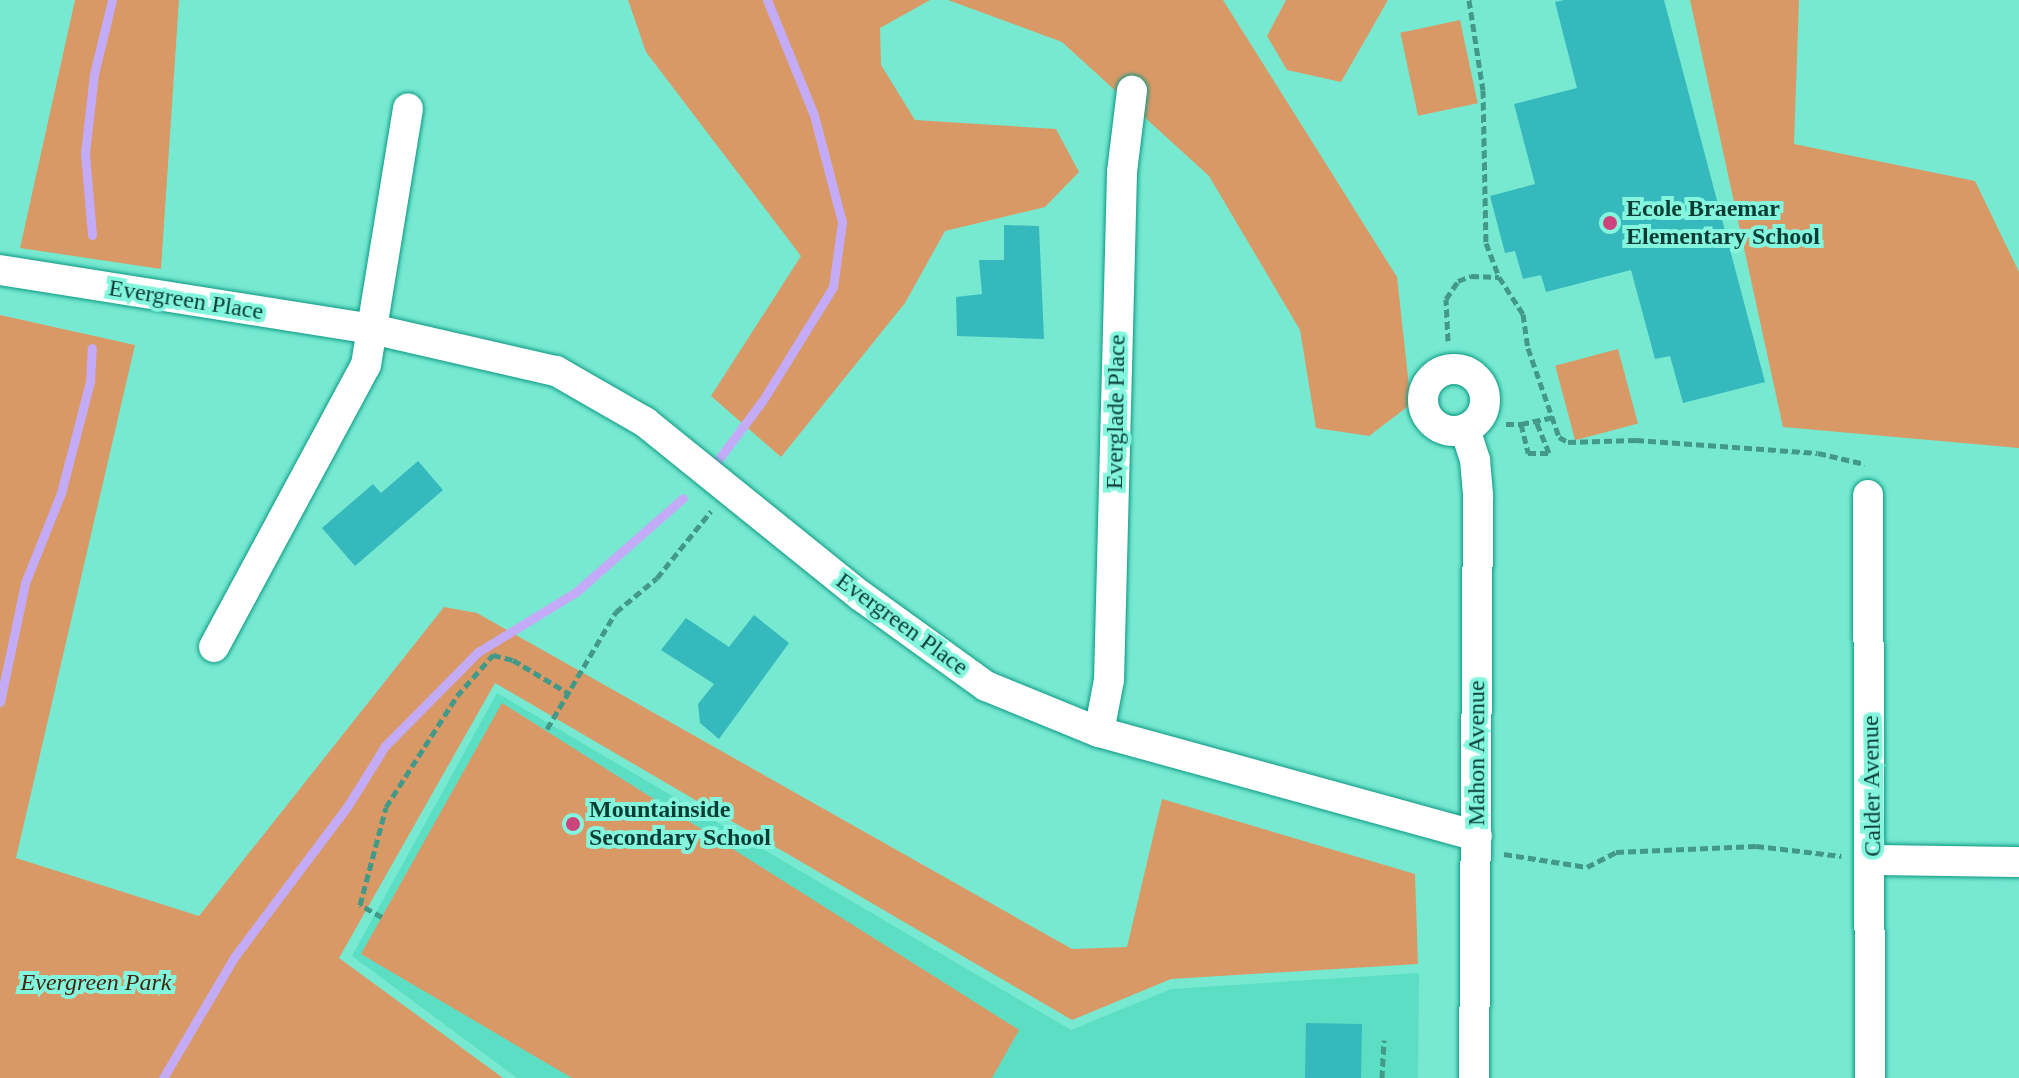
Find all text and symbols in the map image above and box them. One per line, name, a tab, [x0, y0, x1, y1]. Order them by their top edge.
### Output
place label: Ecole Braemar Elementary School	[1626, 195, 1820, 251]
marker: Ecole Braemar Elementary School	[1601, 214, 1619, 232]
street label: Evergreen Place	[107, 274, 265, 326]
street label: Everglade Place	[1100, 334, 1132, 490]
street label: Evergreen Place	[830, 566, 974, 682]
street label: Mahon Avenue	[1463, 680, 1491, 826]
street label: Calder Avenue	[1856, 714, 1888, 858]
place label: Mountainside Secondary School	[589, 796, 771, 852]
marker: Mountainside Secondary School	[564, 815, 582, 833]
park label: Evergreen Park	[21, 969, 171, 997]

